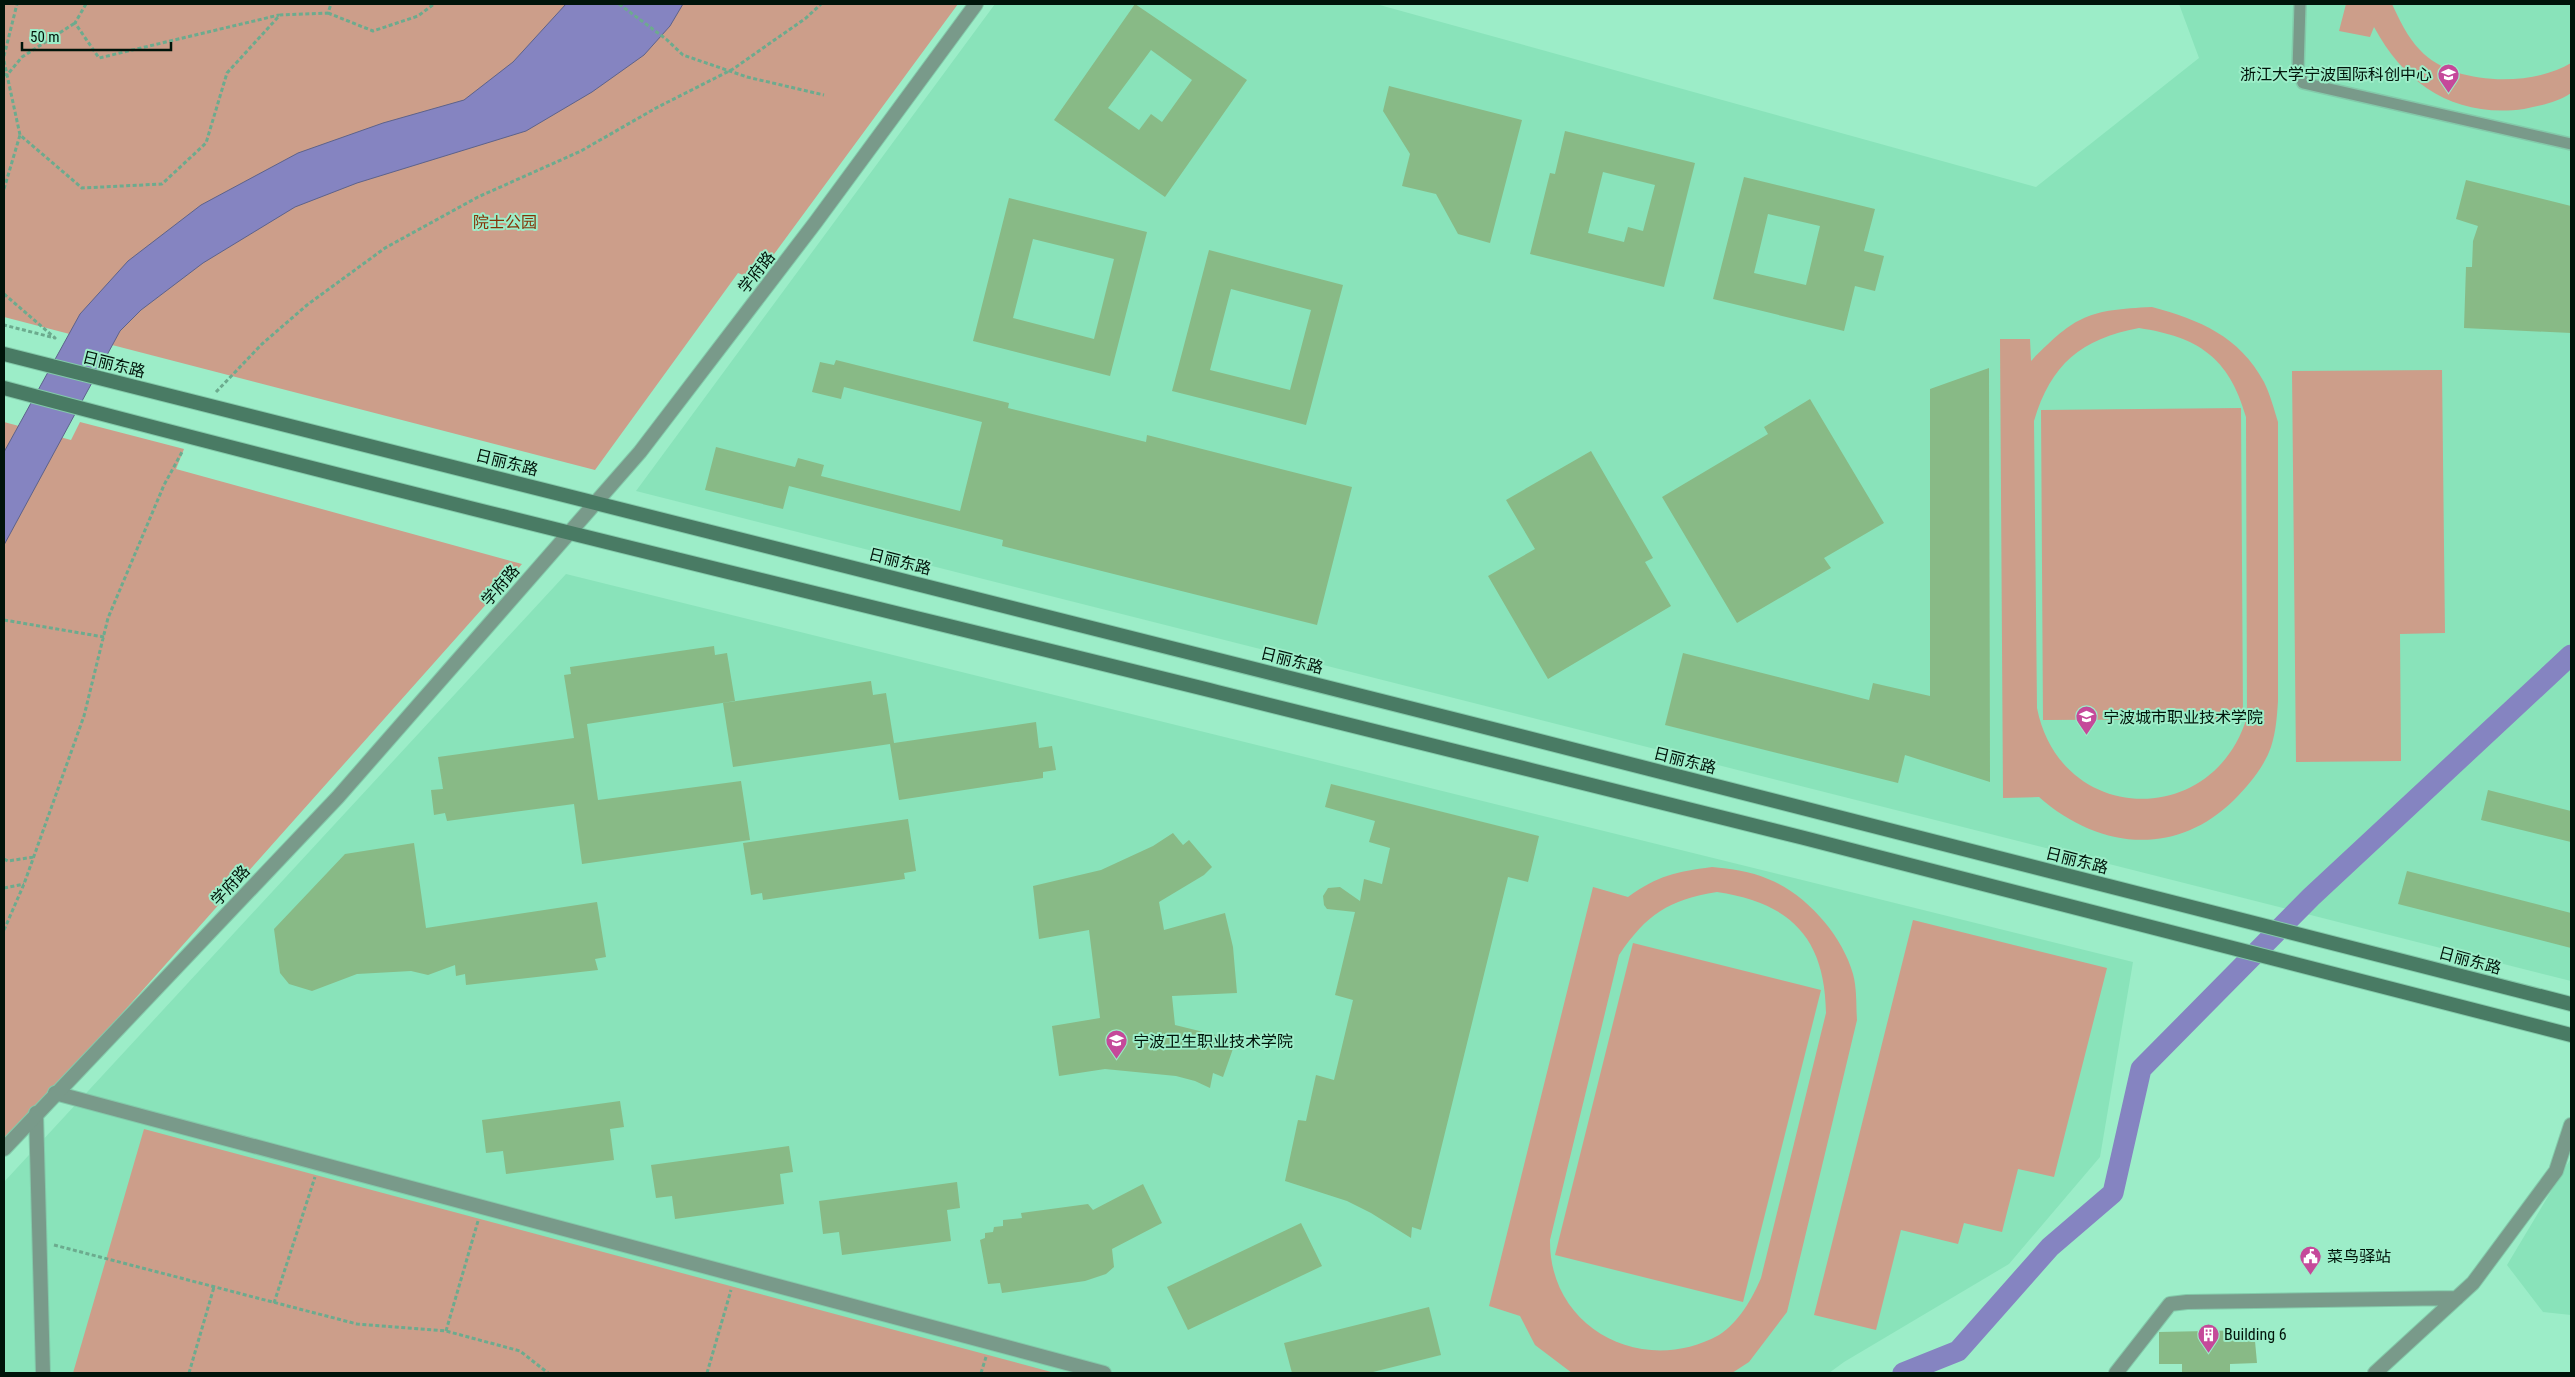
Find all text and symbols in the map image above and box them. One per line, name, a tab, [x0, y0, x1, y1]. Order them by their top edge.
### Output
scale bar	[22, 20, 171, 52]
text: 50 m	[30, 28, 60, 46]
school or university icon: 浙江大学宁波国际科创中心	[2436, 62, 2460, 93]
place label: 浙江大学宁波国际科创中心	[2240, 65, 2432, 84]
park label: 院士公园	[473, 213, 537, 232]
street label: 学府路	[734, 248, 779, 297]
street label: 日丽东路	[81, 348, 147, 381]
street label: 日丽东路	[474, 446, 540, 479]
street label: 日丽东路	[867, 545, 933, 578]
street label: 学府路	[477, 561, 523, 610]
street label: 日丽东路	[1259, 644, 1325, 677]
school or university icon: 宁波城市职业技术学院	[2075, 705, 2099, 736]
place label: 宁波城市职业技术学院	[2103, 708, 2263, 727]
street label: 日丽东路	[1652, 744, 1718, 777]
street label: 日丽东路	[2044, 844, 2110, 877]
street label: 学府路	[207, 861, 254, 909]
street label: 日丽东路	[2436, 943, 2503, 978]
school or university icon: 宁波卫生职业技术学院	[1105, 1029, 1129, 1060]
place label: 宁波卫生职业技术学院	[1133, 1032, 1293, 1051]
public building icon: 菜鸟驿站	[2299, 1244, 2323, 1275]
place label: 菜鸟驿站	[2327, 1247, 2391, 1266]
building icon: Building 6	[2196, 1322, 2220, 1353]
place label: Building 6	[2224, 1325, 2287, 1344]

